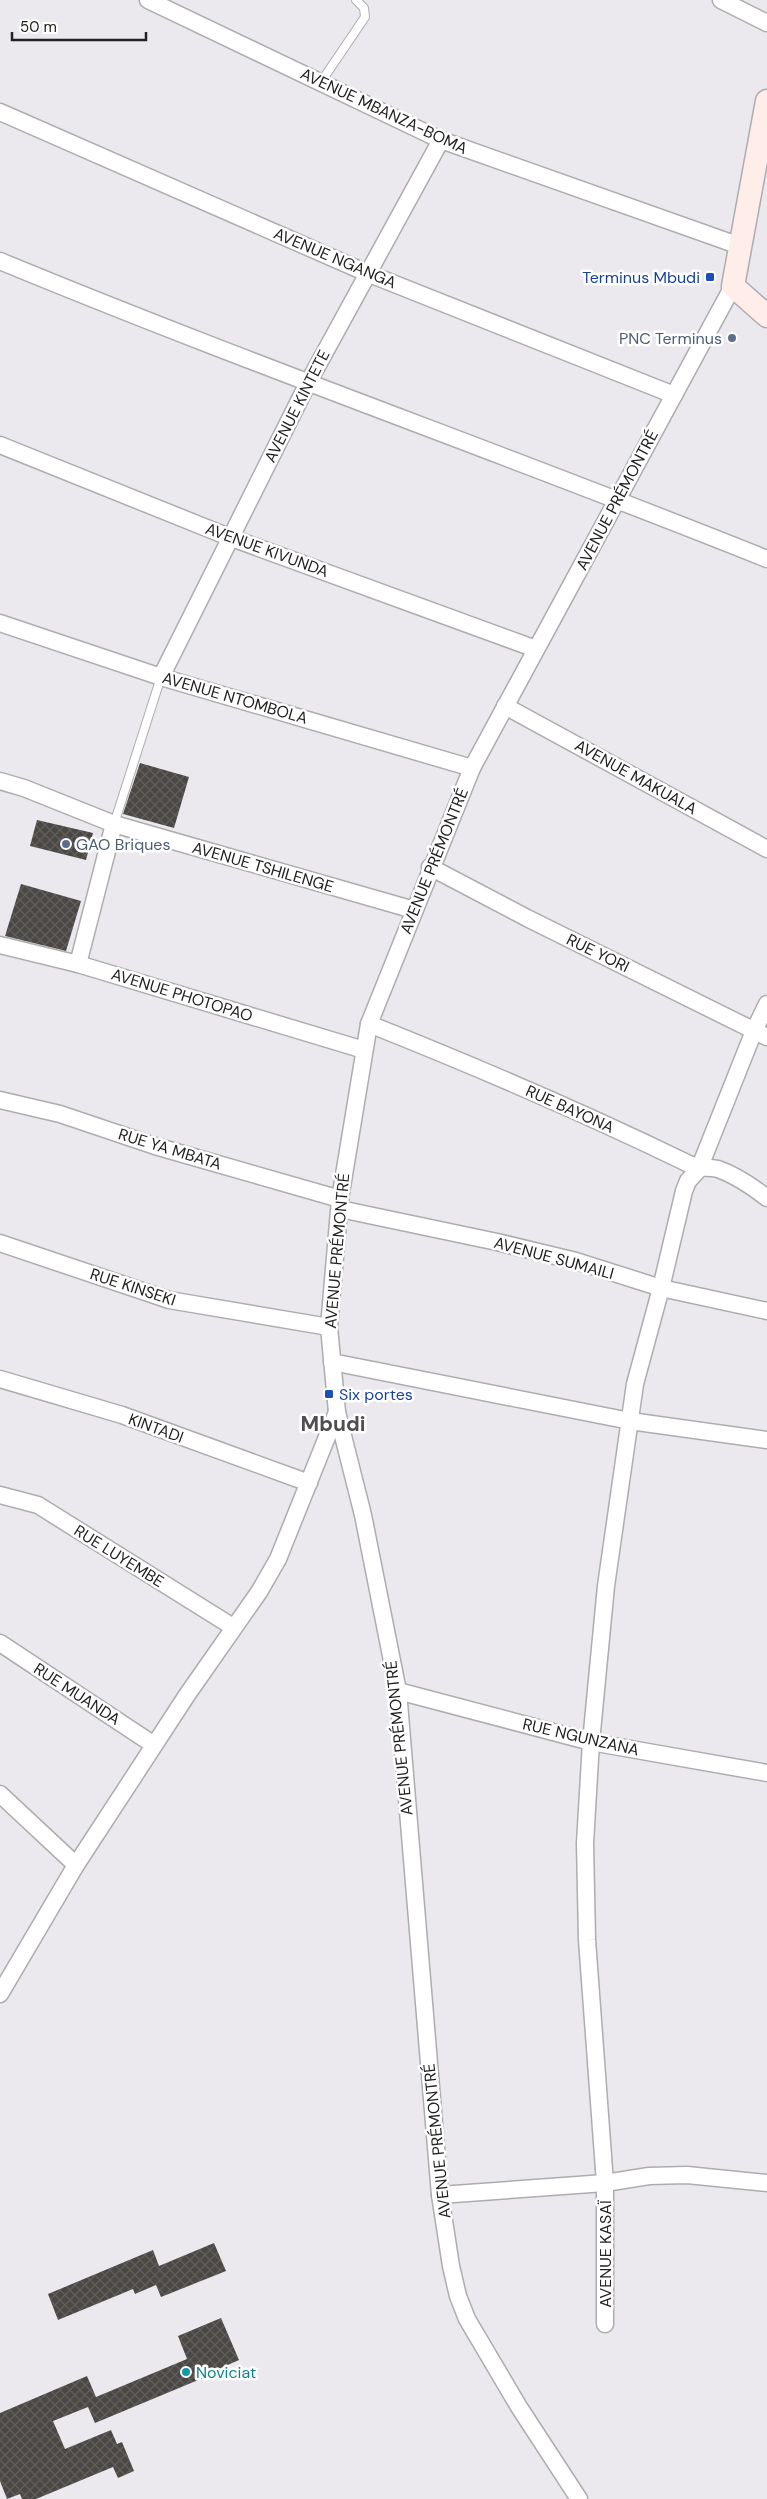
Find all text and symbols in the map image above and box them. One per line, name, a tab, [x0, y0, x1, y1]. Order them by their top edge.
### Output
scale bar	[12, 10, 146, 42]
text: 50 m	[20, 17, 57, 37]
street label: AVENUE MBANZA-BOMA	[297, 63, 471, 159]
street label: AVENUE NGANGA	[270, 223, 400, 293]
place label: Terminus Mbudi	[582, 267, 700, 288]
marker: Terminus Mbudi	[704, 271, 716, 283]
place label: PNC Terminus	[619, 328, 722, 349]
marker: PNC Terminus	[726, 332, 738, 344]
street label: AVENUE KINTETE	[260, 346, 334, 466]
street label: AVENUE PRÉMONTRÉ	[571, 426, 663, 574]
street label: AVENUE KIVUNDA	[202, 518, 332, 582]
street label: AVENUE NTOMBOLA	[160, 667, 310, 729]
street label: AVENUE MAKUALA	[571, 735, 701, 820]
street label: AVENUE PRÉMONTRÉ	[395, 785, 473, 937]
place label: GAO Briques	[76, 834, 170, 855]
street label: AVENUE TSHILENGE	[190, 837, 336, 897]
marker: GAO Briques	[60, 838, 72, 850]
street label: RUE YORI	[563, 929, 633, 977]
street label: AVENUE PHOTOPAO	[109, 964, 255, 1026]
street label: RUE BAYONA	[522, 1080, 618, 1138]
street label: RUE YA MBATA	[116, 1123, 225, 1175]
street label: AVENUE PRÉMONTRÉ	[320, 1172, 354, 1330]
street label: AVENUE SUMAILI	[492, 1232, 616, 1284]
street label: RUE KINSEKI	[88, 1263, 178, 1311]
place label: Six portes	[339, 1384, 413, 1405]
marker: Six portes	[323, 1388, 335, 1400]
street label: KINTADI	[126, 1408, 186, 1448]
district label: Mbudi	[301, 1410, 365, 1438]
street label: RUE LUYEMBE	[70, 1520, 168, 1592]
street label: RUE MUANDA	[30, 1658, 125, 1730]
street label: AVENUE PRÉMONTRÉ	[380, 1659, 418, 1817]
street label: RUE NGUNZANA	[521, 1713, 642, 1761]
street label: AVENUE PRÉMONTRÉ	[418, 2062, 456, 2220]
street label: AVENUE KASAÏ	[595, 2200, 616, 2308]
place label: Noviciat	[196, 2362, 256, 2383]
marker: Noviciat	[180, 2366, 192, 2378]

